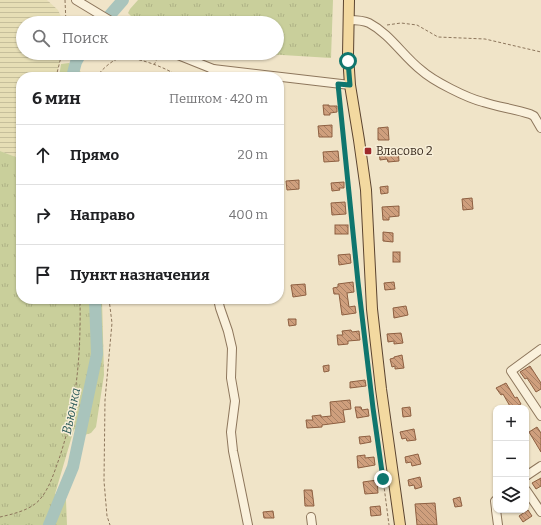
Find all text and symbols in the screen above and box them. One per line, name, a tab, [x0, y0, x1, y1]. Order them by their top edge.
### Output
search box	[16, 16, 284, 60]
icon: search	[30, 27, 52, 49]
text: Поиск	[62, 29, 108, 47]
route start	[339, 52, 357, 70]
text: 6 мин	[32, 88, 81, 109]
text: Пешком · 420 m	[169, 91, 268, 106]
icon: ahead	[32, 144, 54, 166]
place label: Власово 2	[376, 144, 433, 158]
text: Прямо	[70, 146, 119, 164]
marker: Власово 2	[363, 146, 373, 156]
text: 20 m	[238, 147, 268, 162]
icon: right	[32, 204, 54, 226]
text: Направо	[70, 206, 135, 224]
text: 400 m	[229, 207, 268, 222]
icon: arrive	[32, 264, 54, 286]
text: Пункт назначения	[70, 266, 210, 284]
water label: Вьюнка	[59, 386, 83, 436]
map controls	[493, 405, 529, 513]
button: +	[493, 405, 529, 441]
button: −	[493, 441, 529, 477]
route end	[374, 470, 392, 488]
button: layers	[493, 477, 529, 513]

